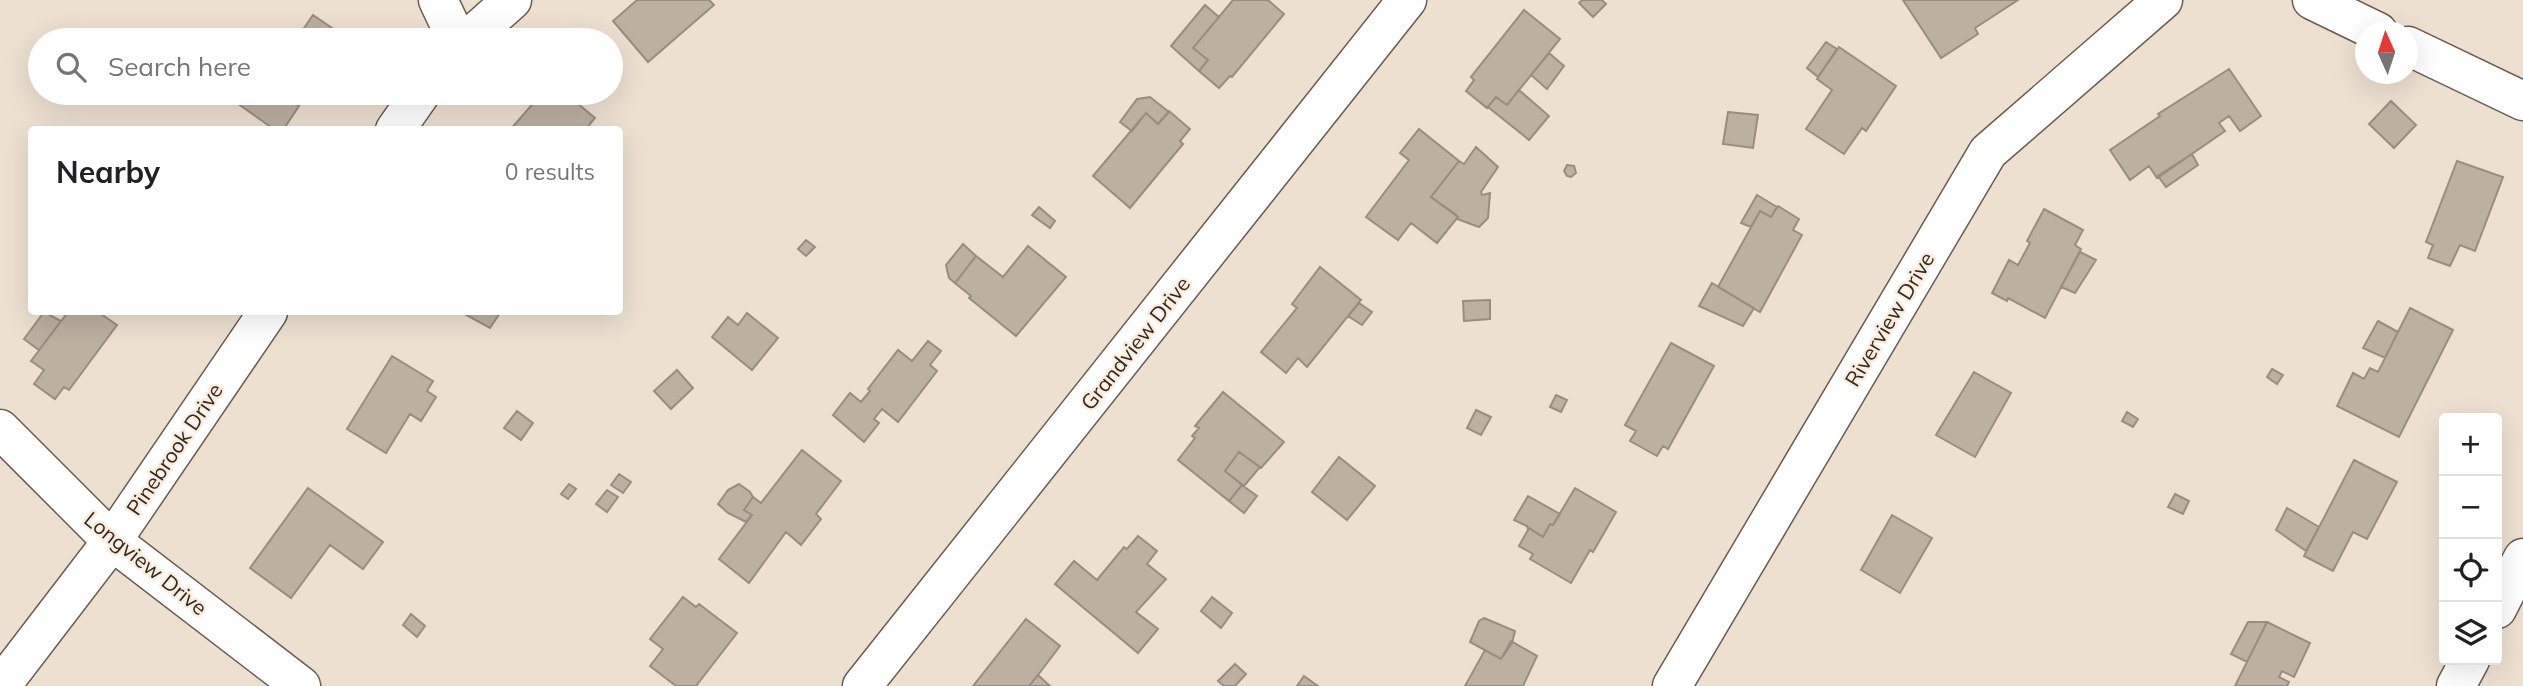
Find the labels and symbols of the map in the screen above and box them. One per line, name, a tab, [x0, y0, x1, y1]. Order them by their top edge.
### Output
north arrow	[2355, 21, 2418, 84]
street label: Riverview Drive	[1839, 247, 1939, 391]
street label: Grandview Drive	[1075, 271, 1195, 415]
street label: Pinebrook Drive	[120, 378, 228, 520]
street label: Longview Drive	[79, 506, 213, 620]

